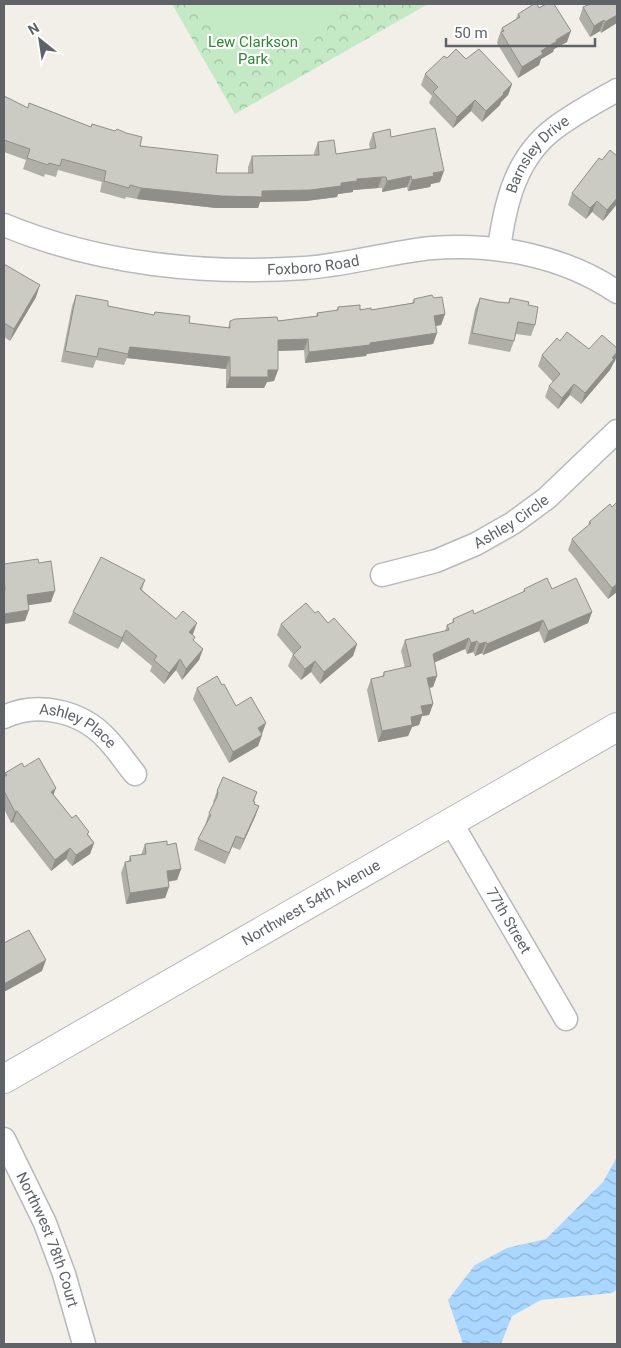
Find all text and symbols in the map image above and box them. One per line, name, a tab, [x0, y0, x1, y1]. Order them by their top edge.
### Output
north arrow	[15, 15, 65, 65]
scale bar	[446, 15, 595, 47]
text: N	[25, 19, 42, 38]
text: 50 m	[454, 24, 488, 42]
park label: Lew Clarkson Park	[208, 33, 298, 68]
street label: Barnsley Drive	[502, 112, 573, 196]
street label: Foxboro Road	[267, 251, 361, 279]
street label: Ashley Circle	[470, 491, 552, 552]
street label: Ashley Place	[39, 700, 120, 752]
street label: Northwest 54th Avenue	[239, 856, 383, 949]
street label: 77th Street	[482, 884, 535, 957]
street label: Northwest 78th Court	[13, 1169, 82, 1310]

